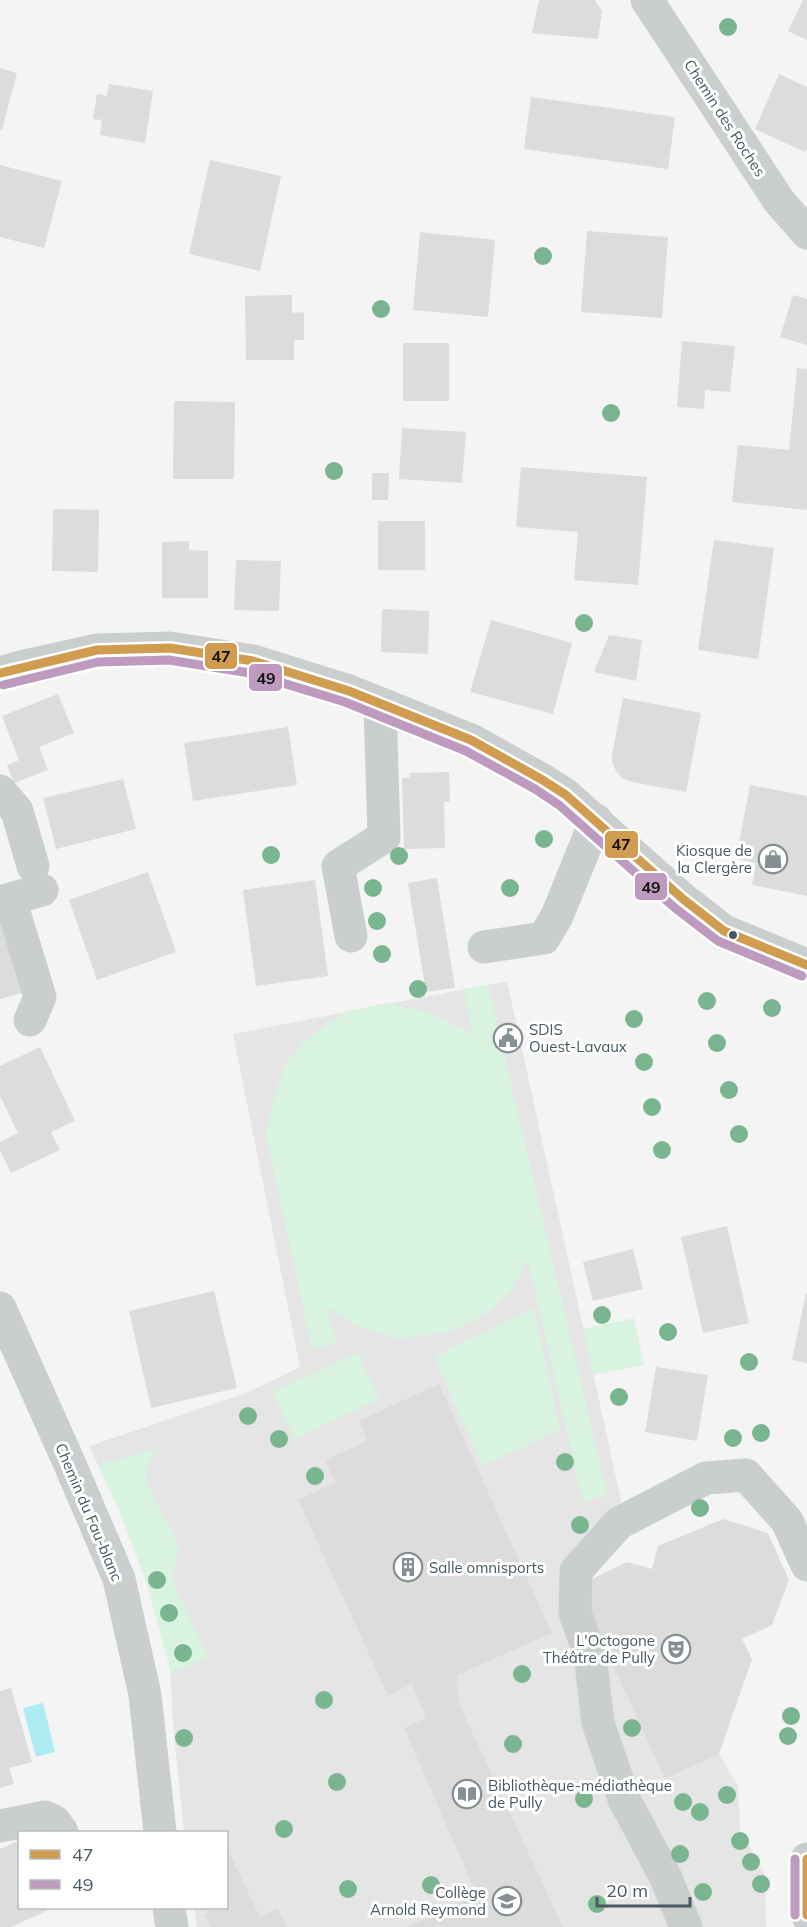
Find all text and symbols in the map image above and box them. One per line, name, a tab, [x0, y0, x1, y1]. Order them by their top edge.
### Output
street label: Chemin des Roches	[680, 56, 770, 180]
line badge: 47	[204, 642, 238, 670]
text: 47	[211, 646, 231, 666]
line badge: 49	[248, 663, 283, 692]
text: 49	[256, 668, 276, 688]
line badge: 47	[604, 830, 639, 859]
text: 47	[611, 834, 631, 854]
place label: Kiosque de la Clergère	[676, 841, 752, 877]
shop icon: Kiosque de la Clergère	[757, 843, 789, 875]
line badge: 49	[634, 872, 668, 901]
text: 49	[641, 877, 661, 897]
unlabelled marker	[727, 929, 739, 941]
place label: SDIS Ouest-Lavaux	[529, 1020, 627, 1056]
public building icon: SDIS Ouest-Lavaux	[492, 1022, 524, 1054]
street label: Chemin du Fau-blanc	[51, 1440, 127, 1584]
building icon: Salle omnisports	[392, 1551, 424, 1583]
place label: Salle omnisports	[429, 1558, 544, 1577]
place label: L'Octogone Théâtre de Pully	[543, 1631, 655, 1667]
theatre icon: L'Octogone Théâtre de Pully	[660, 1633, 692, 1665]
place label: Bibliothèque-médiathèque de Pully	[488, 1776, 672, 1812]
library icon: Bibliothèque-médiathèque de Pully	[451, 1778, 483, 1810]
legend	[18, 1831, 228, 1909]
text: 47	[72, 1843, 94, 1866]
scale bar	[597, 1870, 690, 1908]
text: 49	[72, 1873, 94, 1896]
text: 20 m	[606, 1879, 648, 1902]
place label: Collège Arnold Reymond	[370, 1883, 486, 1919]
school or university icon: Collège Arnold Reymond	[491, 1885, 523, 1917]

